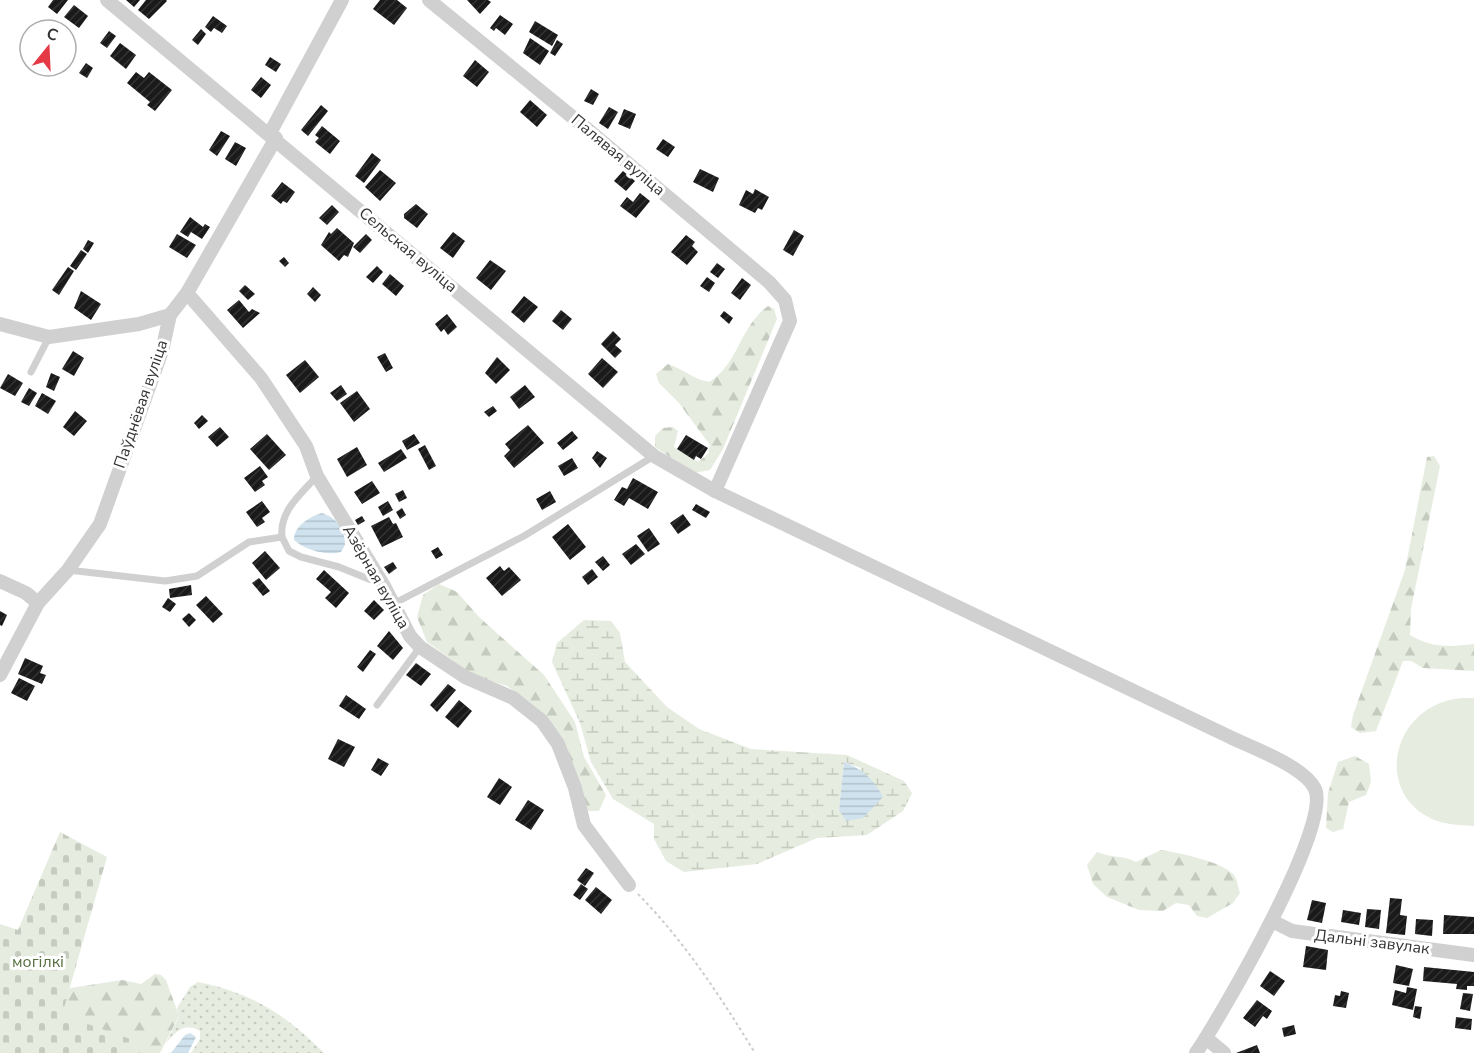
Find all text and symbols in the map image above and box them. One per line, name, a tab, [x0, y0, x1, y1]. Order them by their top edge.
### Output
north arrow	[18, 18, 78, 78]
text: С	[44, 23, 61, 47]
street label: Палявая вуліца	[566, 109, 670, 201]
street label: Сельская вуліца	[354, 202, 462, 298]
street label: Паўднёвая вуліца	[109, 337, 173, 471]
street label: Азёрная вуліца	[337, 521, 415, 633]
street label: Дальні завулак	[1313, 924, 1431, 960]
park label: могілкі	[12, 951, 64, 973]

